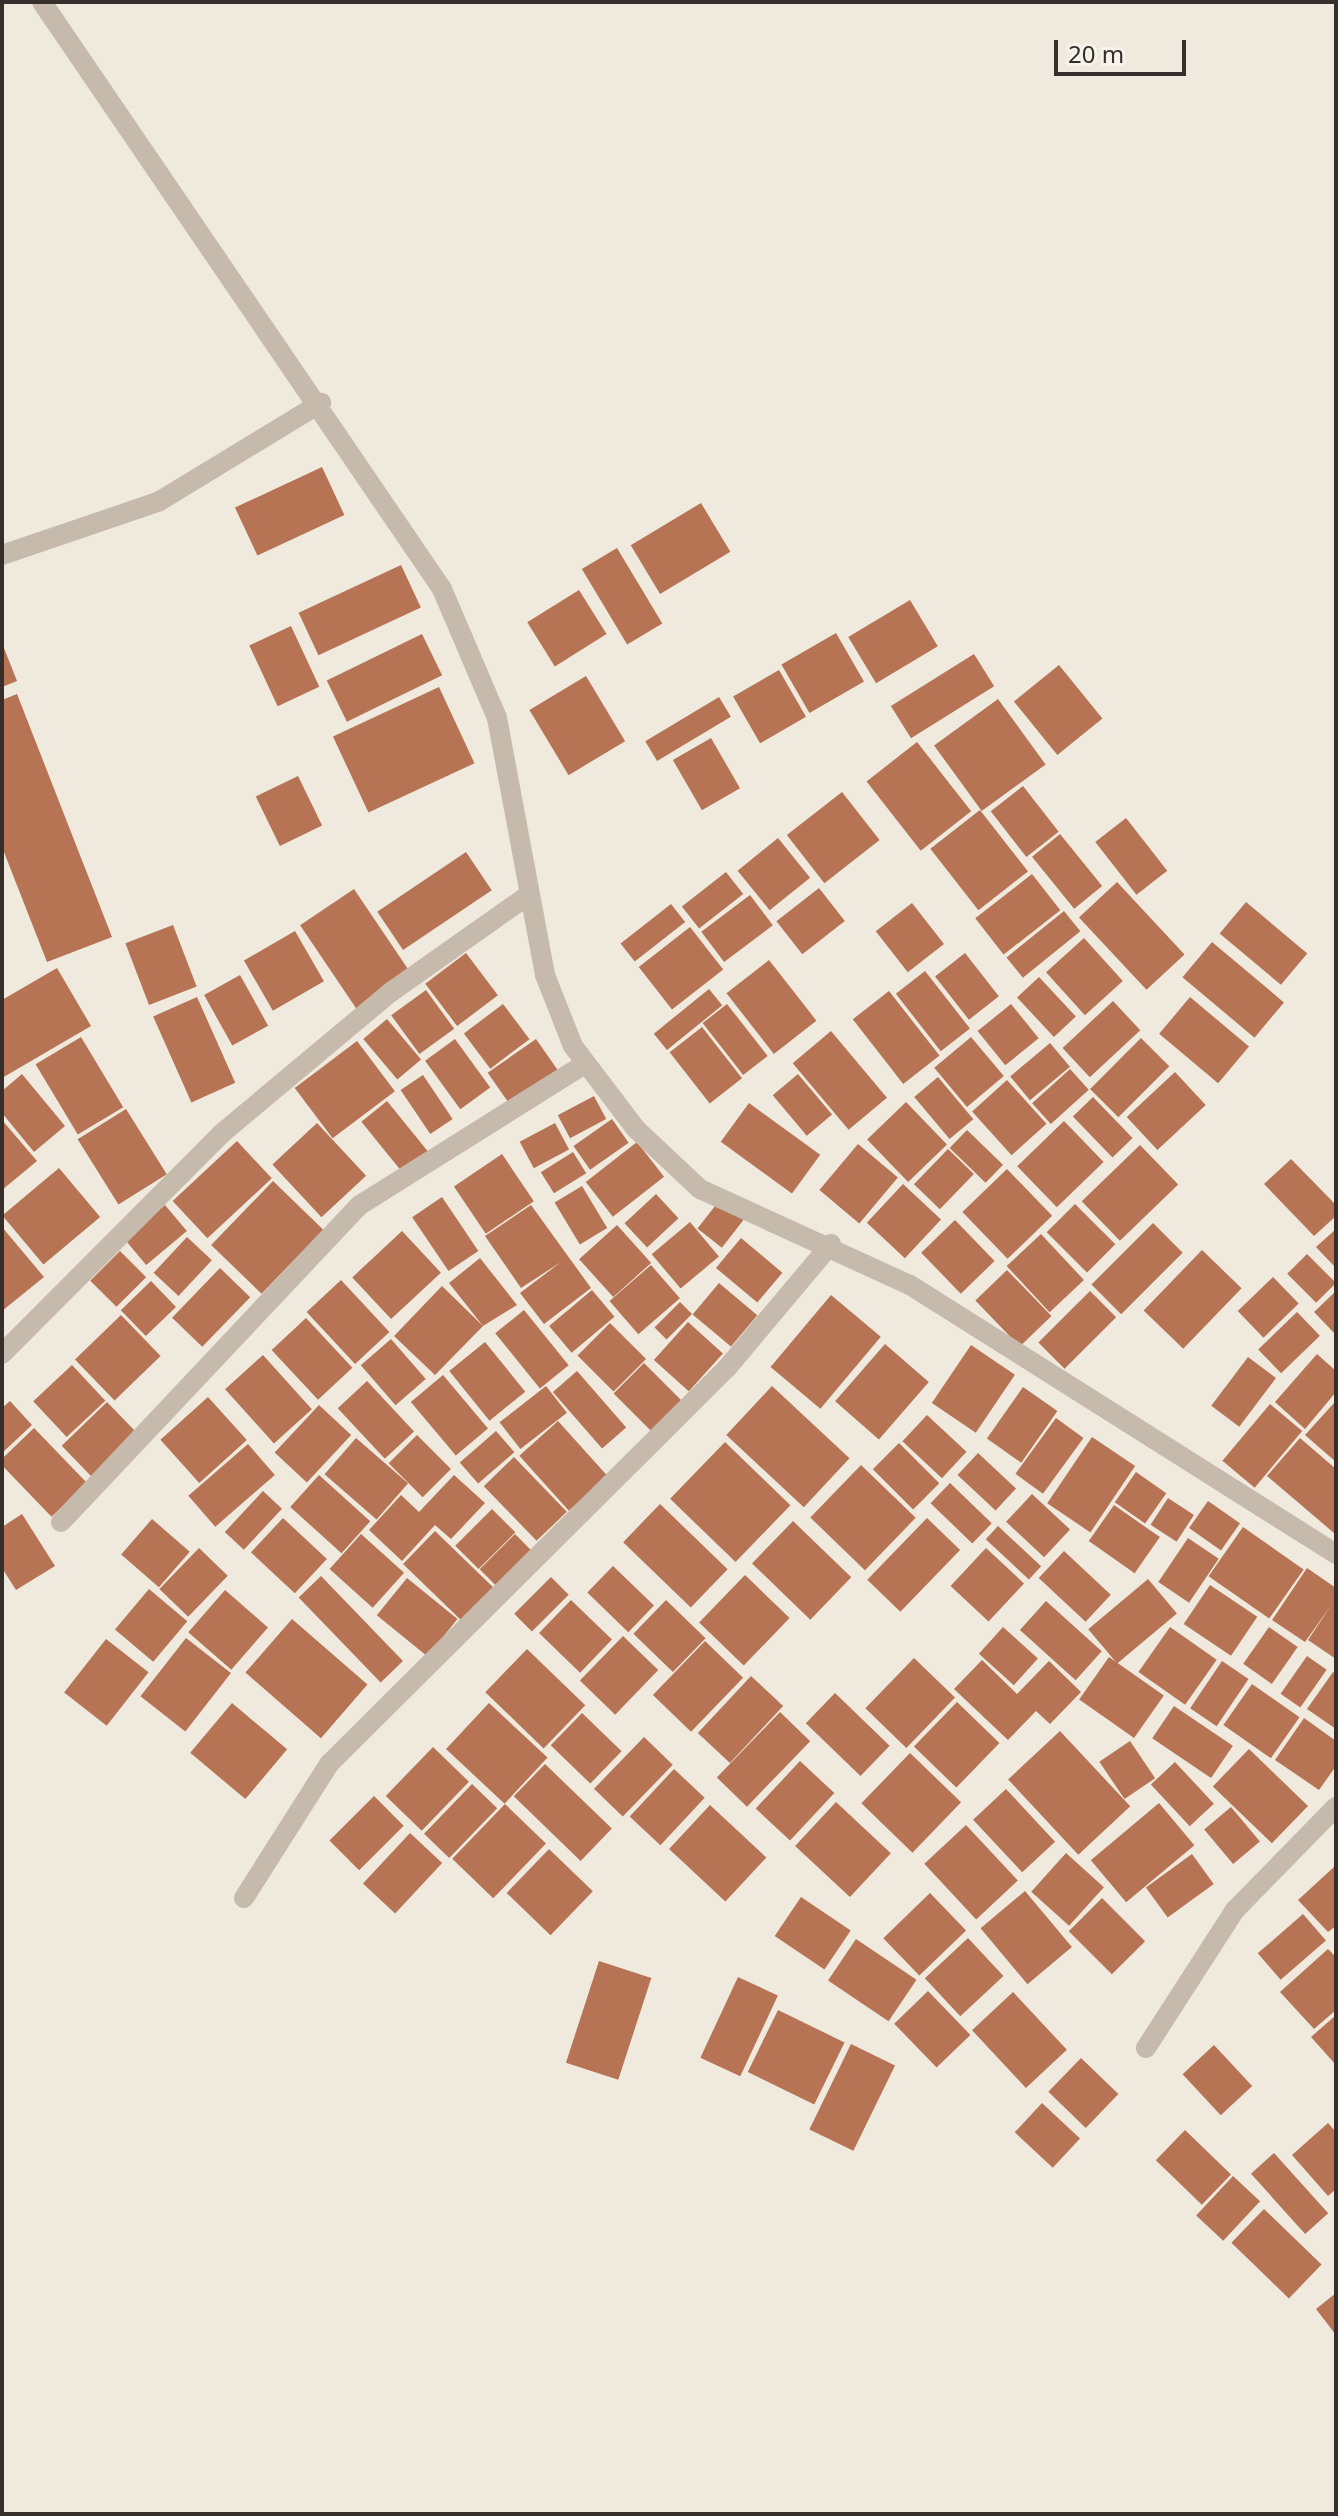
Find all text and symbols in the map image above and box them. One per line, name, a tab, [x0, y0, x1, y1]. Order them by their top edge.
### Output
scale bar	[1058, 24, 1190, 74]
text: 20 m	[1068, 37, 1124, 70]

